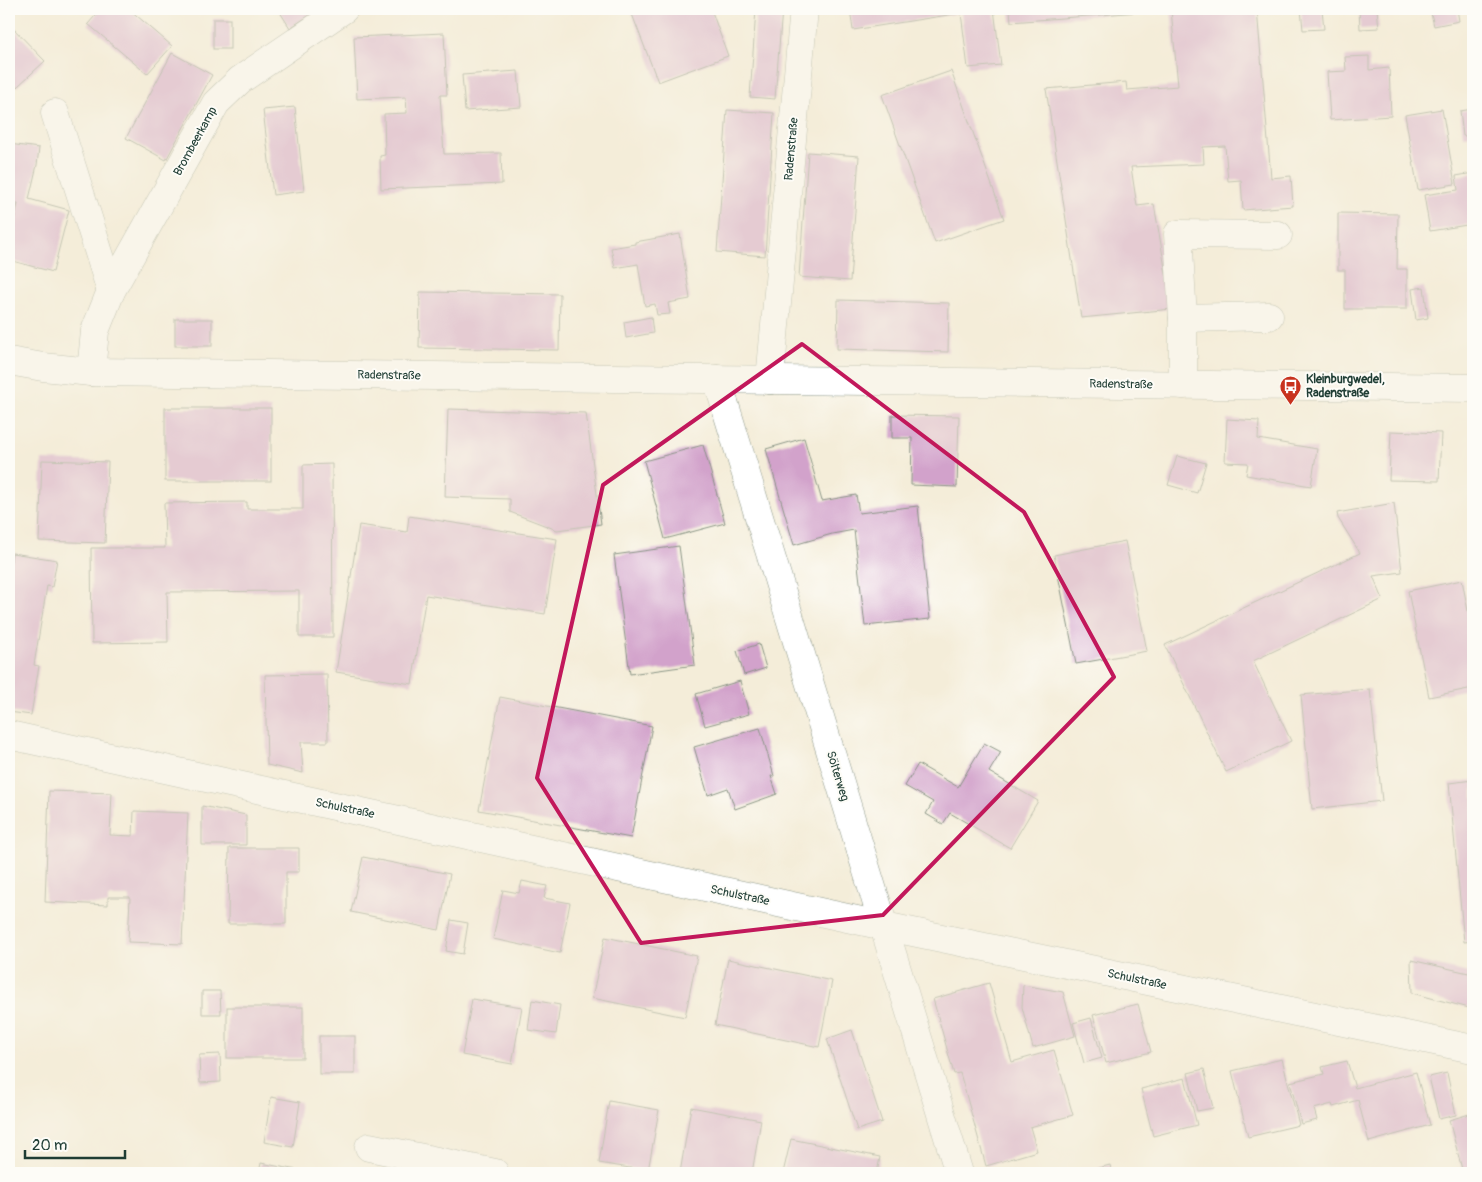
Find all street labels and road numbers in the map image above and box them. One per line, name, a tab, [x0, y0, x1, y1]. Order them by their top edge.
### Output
street label: Brombeerkamp	[170, 104, 221, 178]
street label: Radenstraße	[781, 117, 802, 181]
street label: Radenstraße	[357, 367, 421, 384]
street label: Radenstraße	[1089, 376, 1153, 393]
street label: Sölterweg	[823, 749, 852, 803]
street label: Schulstraße	[314, 795, 376, 822]
street label: Schulstraße	[709, 882, 771, 909]
street label: Schulstraße	[1106, 966, 1168, 993]

